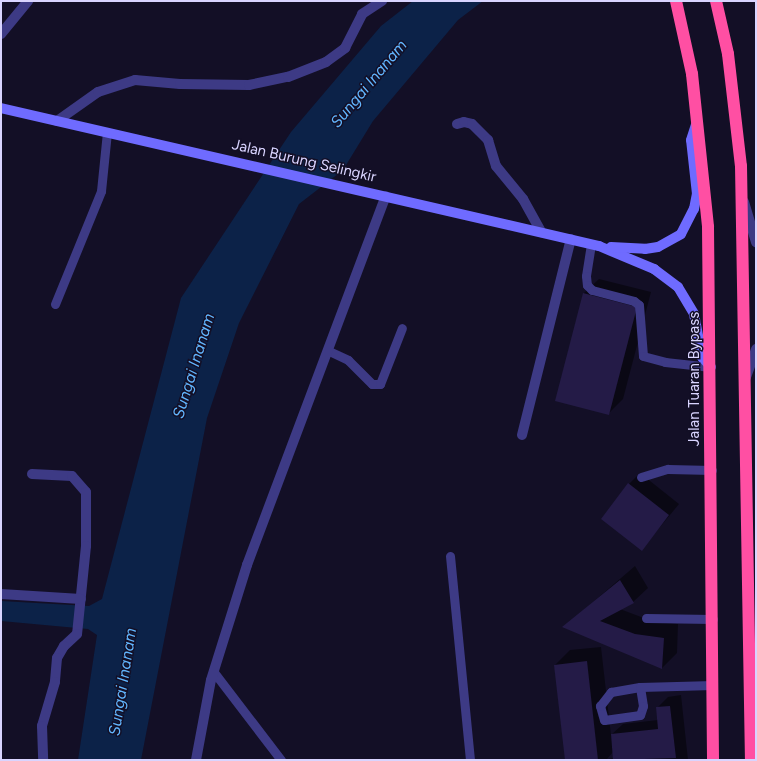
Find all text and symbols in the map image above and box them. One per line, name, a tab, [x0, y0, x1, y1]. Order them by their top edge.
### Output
water label: Sungai Inanam	[327, 36, 411, 132]
street label: Jalan Burung Selingkir	[230, 136, 378, 186]
water label: Sungai Inanam	[169, 311, 219, 421]
street label: Jalan Tuaran Bypass	[686, 312, 704, 446]
water label: Sungai Inanam	[105, 627, 141, 737]

